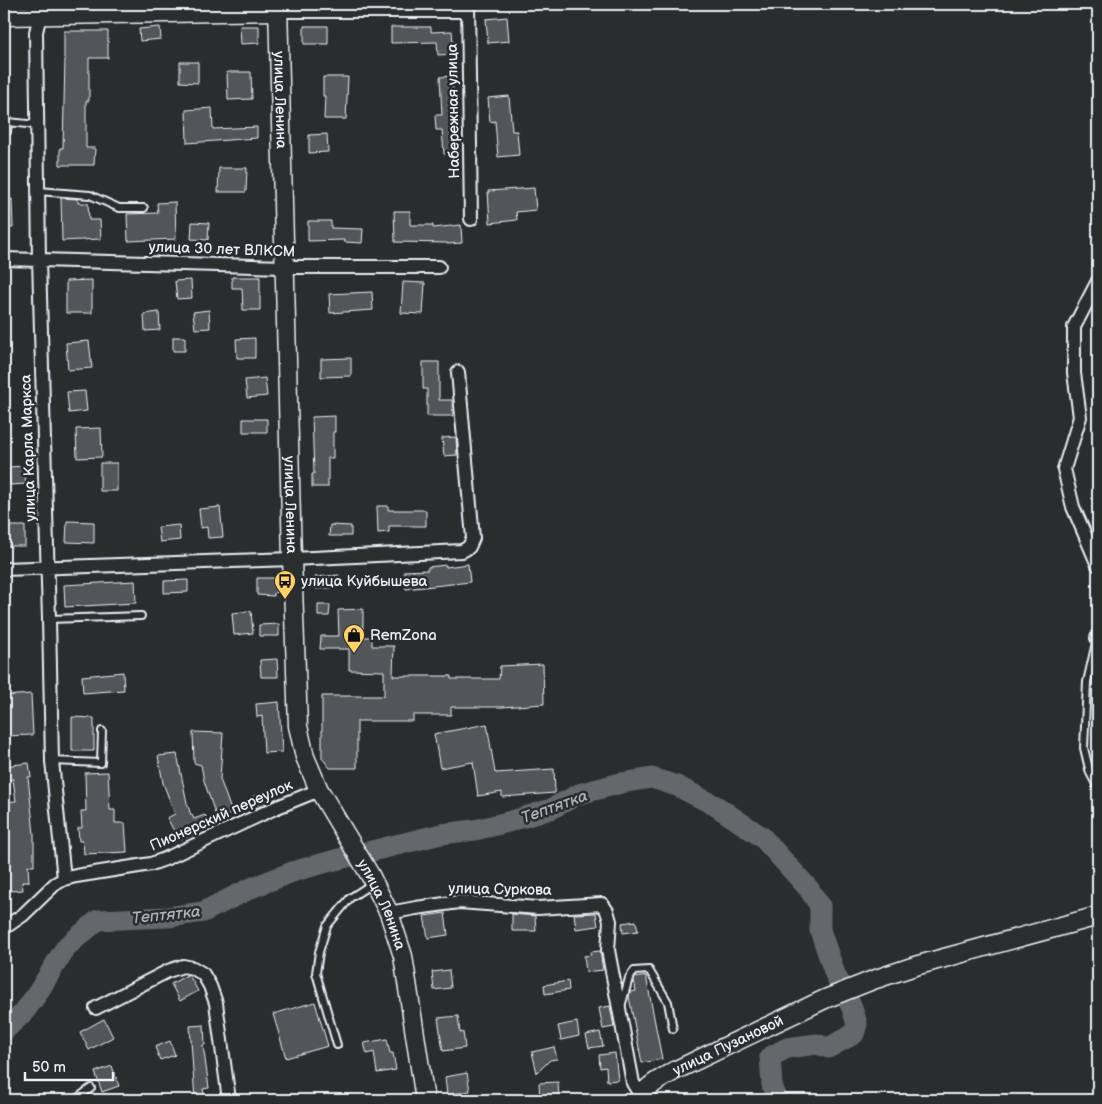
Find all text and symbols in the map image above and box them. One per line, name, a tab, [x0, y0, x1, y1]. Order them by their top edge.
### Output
street label: Набережная улица	[443, 43, 464, 179]
street label: улица Ленина	[269, 51, 291, 149]
street label: улица 30 лет ВЛКСМ	[148, 237, 296, 262]
street label: улица Карла Маркса	[16, 374, 41, 522]
street label: улица Ленина	[279, 456, 301, 554]
bus stop icon: улица Куйбышева	[273, 569, 297, 600]
place label: улица Куйбышева	[301, 572, 427, 591]
shop icon: RemZona	[342, 623, 366, 654]
place label: RemZona	[370, 626, 437, 645]
street label: Пионерский переулок	[147, 775, 296, 855]
water label: Тептятка	[519, 787, 590, 828]
street label: улица Ленина	[353, 856, 409, 953]
street label: улица Суркова	[448, 879, 552, 900]
water label: Тептятка	[131, 902, 202, 929]
street label: улица Пузановой	[670, 1011, 787, 1080]
scale bar	[25, 1049, 112, 1081]
text: 50 m	[32, 1058, 66, 1077]

